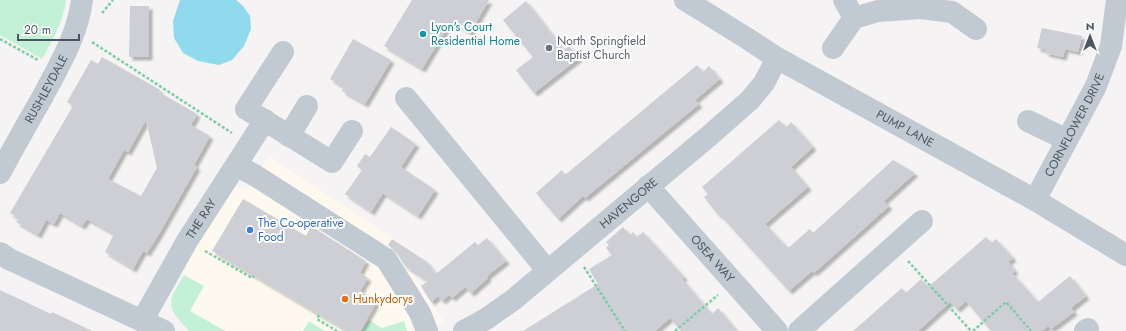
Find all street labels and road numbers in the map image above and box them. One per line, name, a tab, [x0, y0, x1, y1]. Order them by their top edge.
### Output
street label: RUSHLEYDALE	[20, 52, 72, 127]
street label: CORNFLOWER DRIVE	[1040, 70, 1109, 180]
street label: PUMP LANE	[873, 105, 937, 152]
street label: HAVENGORE	[596, 173, 662, 233]
street label: THE RAY	[181, 195, 221, 243]
street label: OSEA WAY	[686, 231, 739, 287]

